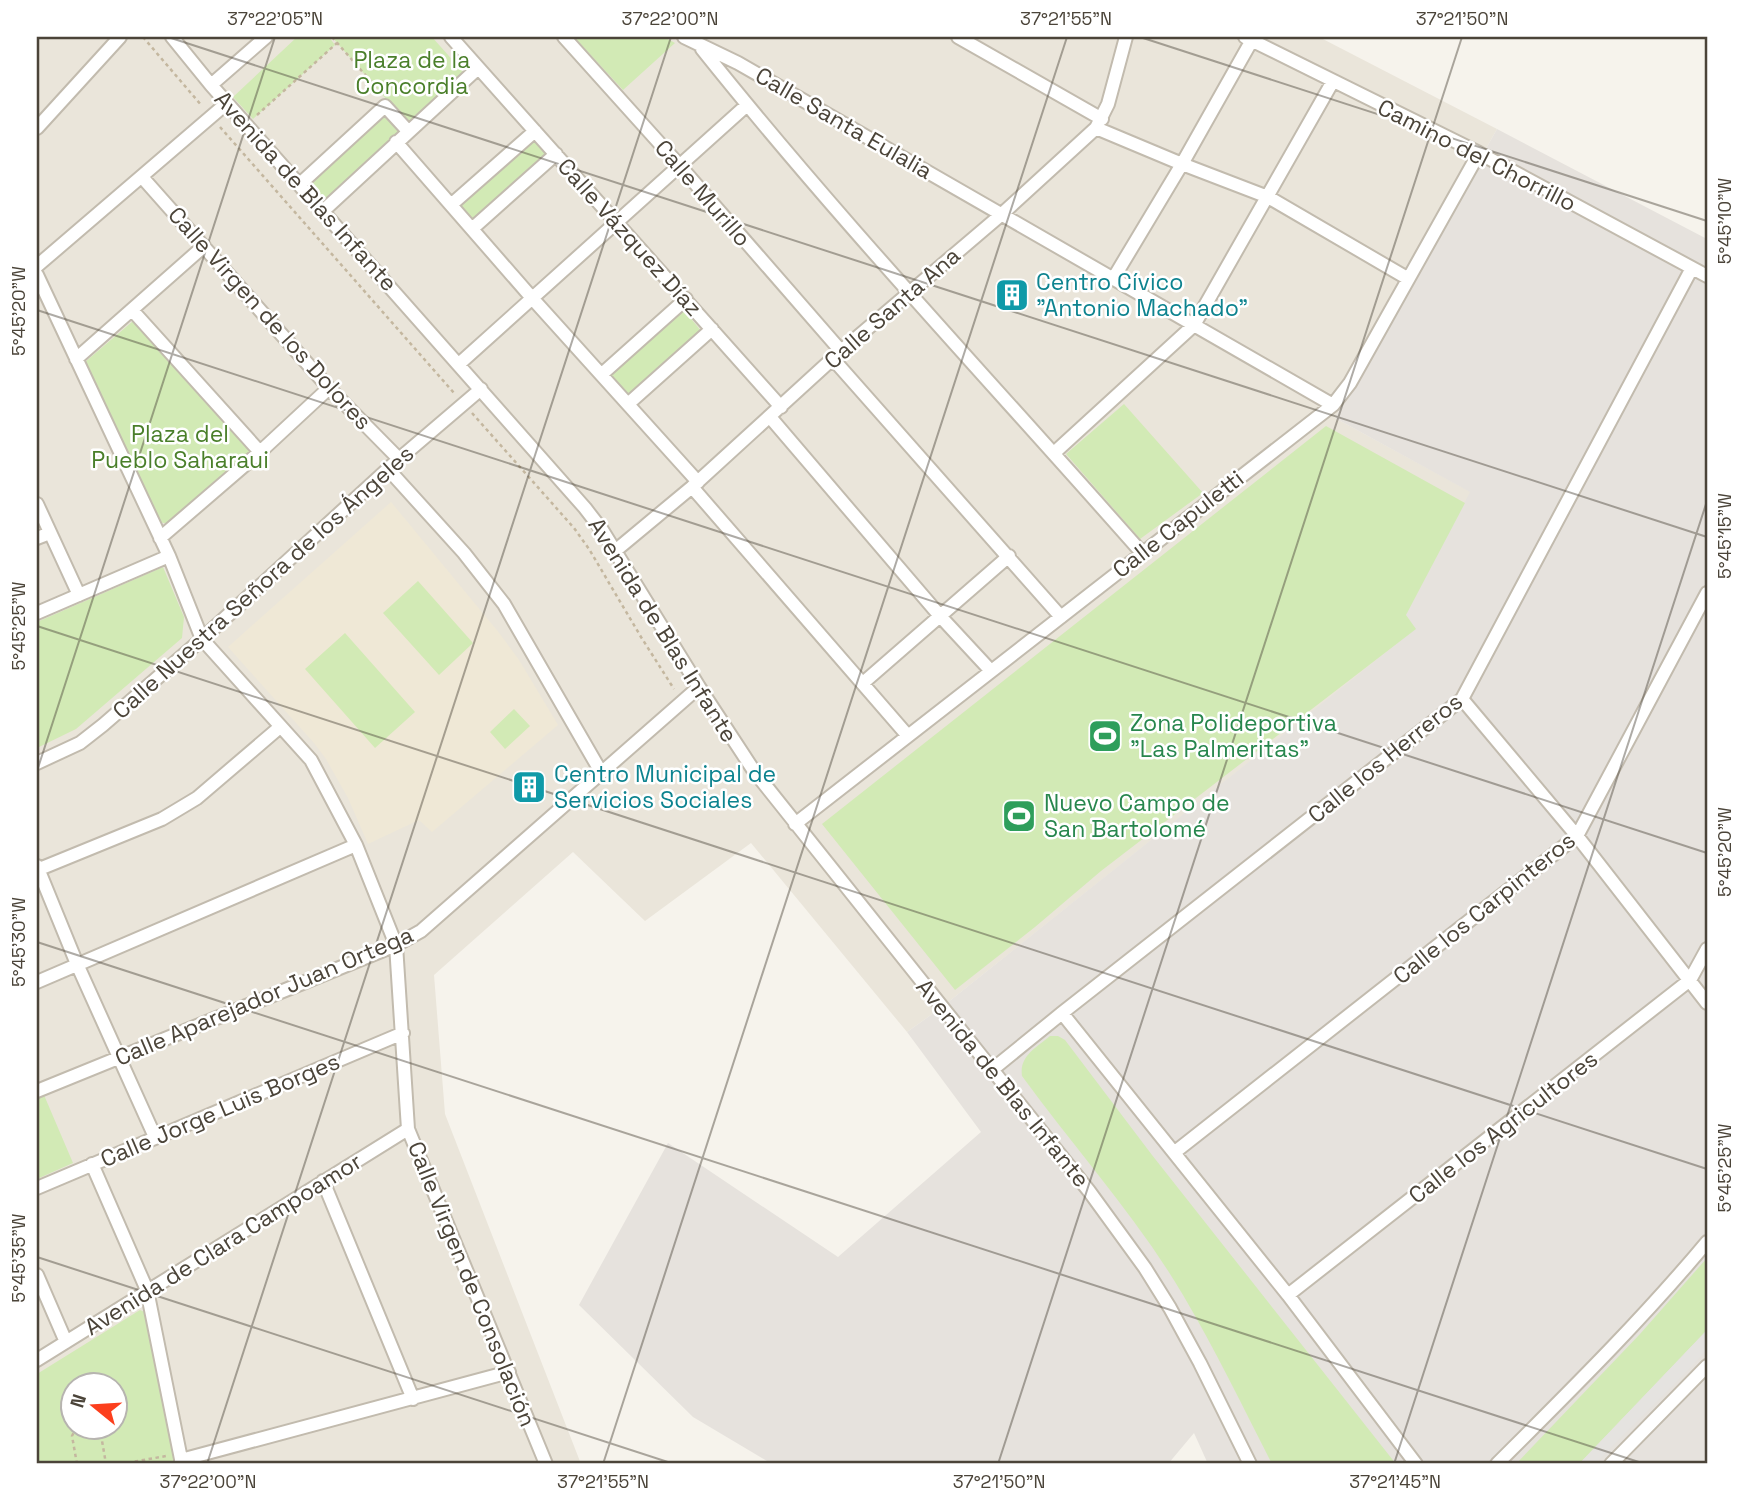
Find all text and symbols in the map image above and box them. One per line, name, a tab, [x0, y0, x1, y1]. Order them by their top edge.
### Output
text: 37°22'05"N	[227, 7, 323, 30]
text: 37°22'00"N	[622, 7, 718, 30]
text: 37°21'55"N	[1020, 7, 1112, 30]
text: 37°21'50"N	[1416, 7, 1508, 30]
park label: Plaza de la Concordia	[354, 45, 470, 101]
street label: Calle Santa Eulalia	[750, 60, 938, 186]
street label: Avenida de Blas Infante	[208, 84, 404, 298]
street label: Camino del Chorrillo	[1373, 92, 1581, 218]
street label: Calle Murillo	[648, 133, 758, 253]
street label: Calle Vázquez Díaz	[551, 152, 709, 322]
text: 5°45'10"W	[1713, 177, 1736, 264]
street label: Calle Virgen de los Dolores	[162, 200, 378, 436]
street label: Calle Santa Ana	[818, 241, 966, 375]
text: 5°45'20"W	[7, 266, 30, 356]
place label: Centro Cívico "Antonio Machado"	[1036, 267, 1248, 323]
building icon: Centro Cívico "Antonio Machado"	[993, 276, 1031, 314]
park label: Plaza del Pueblo Saharaui	[91, 419, 269, 475]
street label: Calle Nuestra Señora de los Ángeles	[106, 439, 420, 725]
street label: Calle Capuletti	[1106, 463, 1250, 585]
text: 5°45'15"W	[1713, 493, 1736, 579]
street label: Avenida de Blas Infante	[581, 512, 745, 748]
text: 5°45'25"W	[7, 581, 30, 671]
street label: Calle los Herreros	[1302, 686, 1468, 830]
place label: Zona Polideportiva "Las Palmeritas"	[1130, 708, 1337, 764]
sports icon: Zona Polideportiva "Las Palmeritas"	[1086, 717, 1124, 755]
place label: Centro Municipal de Servicios Sociales	[554, 759, 776, 815]
building icon: Centro Municipal de Servicios Sociales	[510, 768, 548, 806]
place label: Nuevo Campo de San Bartolomé	[1044, 788, 1230, 844]
sports icon: Nuevo Campo de San Bartolomé	[1000, 797, 1038, 835]
text: 5°45'20"W	[1713, 807, 1736, 897]
street label: Calle los Carpinteros	[1387, 825, 1581, 991]
text: 5°45'30"W	[7, 897, 30, 987]
street label: Calle Aparejador Juan Ortega	[110, 919, 418, 1073]
street label: Avenida de Blas Infante	[910, 973, 1096, 1193]
street label: Calle los Agricultores	[1402, 1044, 1604, 1210]
street label: Calle Jorge Luis Borges	[96, 1046, 344, 1174]
text: 5°45'25"W	[1713, 1123, 1736, 1213]
street label: Calle Virgen de Consolación	[401, 1137, 543, 1431]
street label: Avenida de Clara Campoamor	[79, 1146, 367, 1342]
text: 5°45'35"W	[7, 1213, 30, 1303]
north arrow	[60, 1372, 130, 1442]
text: N	[64, 1391, 92, 1411]
text: 37°22'00"N	[160, 1470, 256, 1493]
text: 37°21'55"N	[557, 1470, 649, 1493]
text: 37°21'50"N	[953, 1470, 1045, 1493]
text: 37°21'45"N	[1349, 1470, 1441, 1493]

